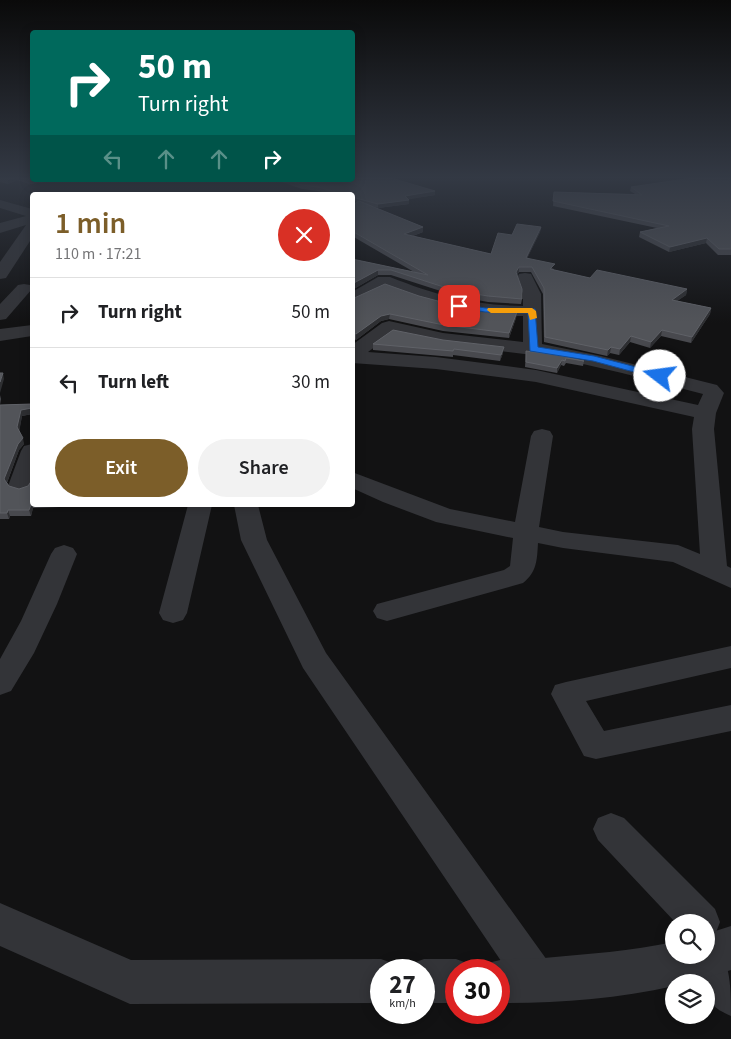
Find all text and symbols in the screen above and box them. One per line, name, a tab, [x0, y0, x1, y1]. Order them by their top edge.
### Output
text: 50 m	[138, 42, 212, 92]
icon: right	[55, 50, 120, 115]
text: Turn right	[138, 88, 228, 120]
icon: left	[99, 145, 127, 173]
icon: ahead	[152, 145, 180, 173]
icon: ahead	[205, 145, 233, 173]
icon: right	[258, 145, 286, 173]
text: 1 min	[55, 202, 126, 245]
button: close	[278, 209, 330, 261]
text: 110 m · 17:21	[55, 243, 142, 265]
pin	[438, 285, 480, 327]
icon: arrive	[445, 292, 473, 320]
icon: right	[55, 299, 83, 327]
text: Turn right	[98, 299, 182, 326]
text: 50 m	[292, 299, 330, 326]
position arrow	[633, 349, 685, 401]
icon: left	[55, 369, 83, 397]
text: Turn left	[98, 369, 169, 396]
text: 30 m	[292, 369, 330, 396]
button: Exit	[55, 439, 188, 497]
button: Share	[198, 439, 330, 497]
map controls	[665, 914, 715, 1024]
button: search	[665, 914, 715, 964]
speed limit sign: 30	[445, 959, 510, 1024]
text: 27	[389, 967, 416, 1003]
button: layers	[665, 974, 715, 1024]
text: km/h	[389, 995, 416, 1012]

